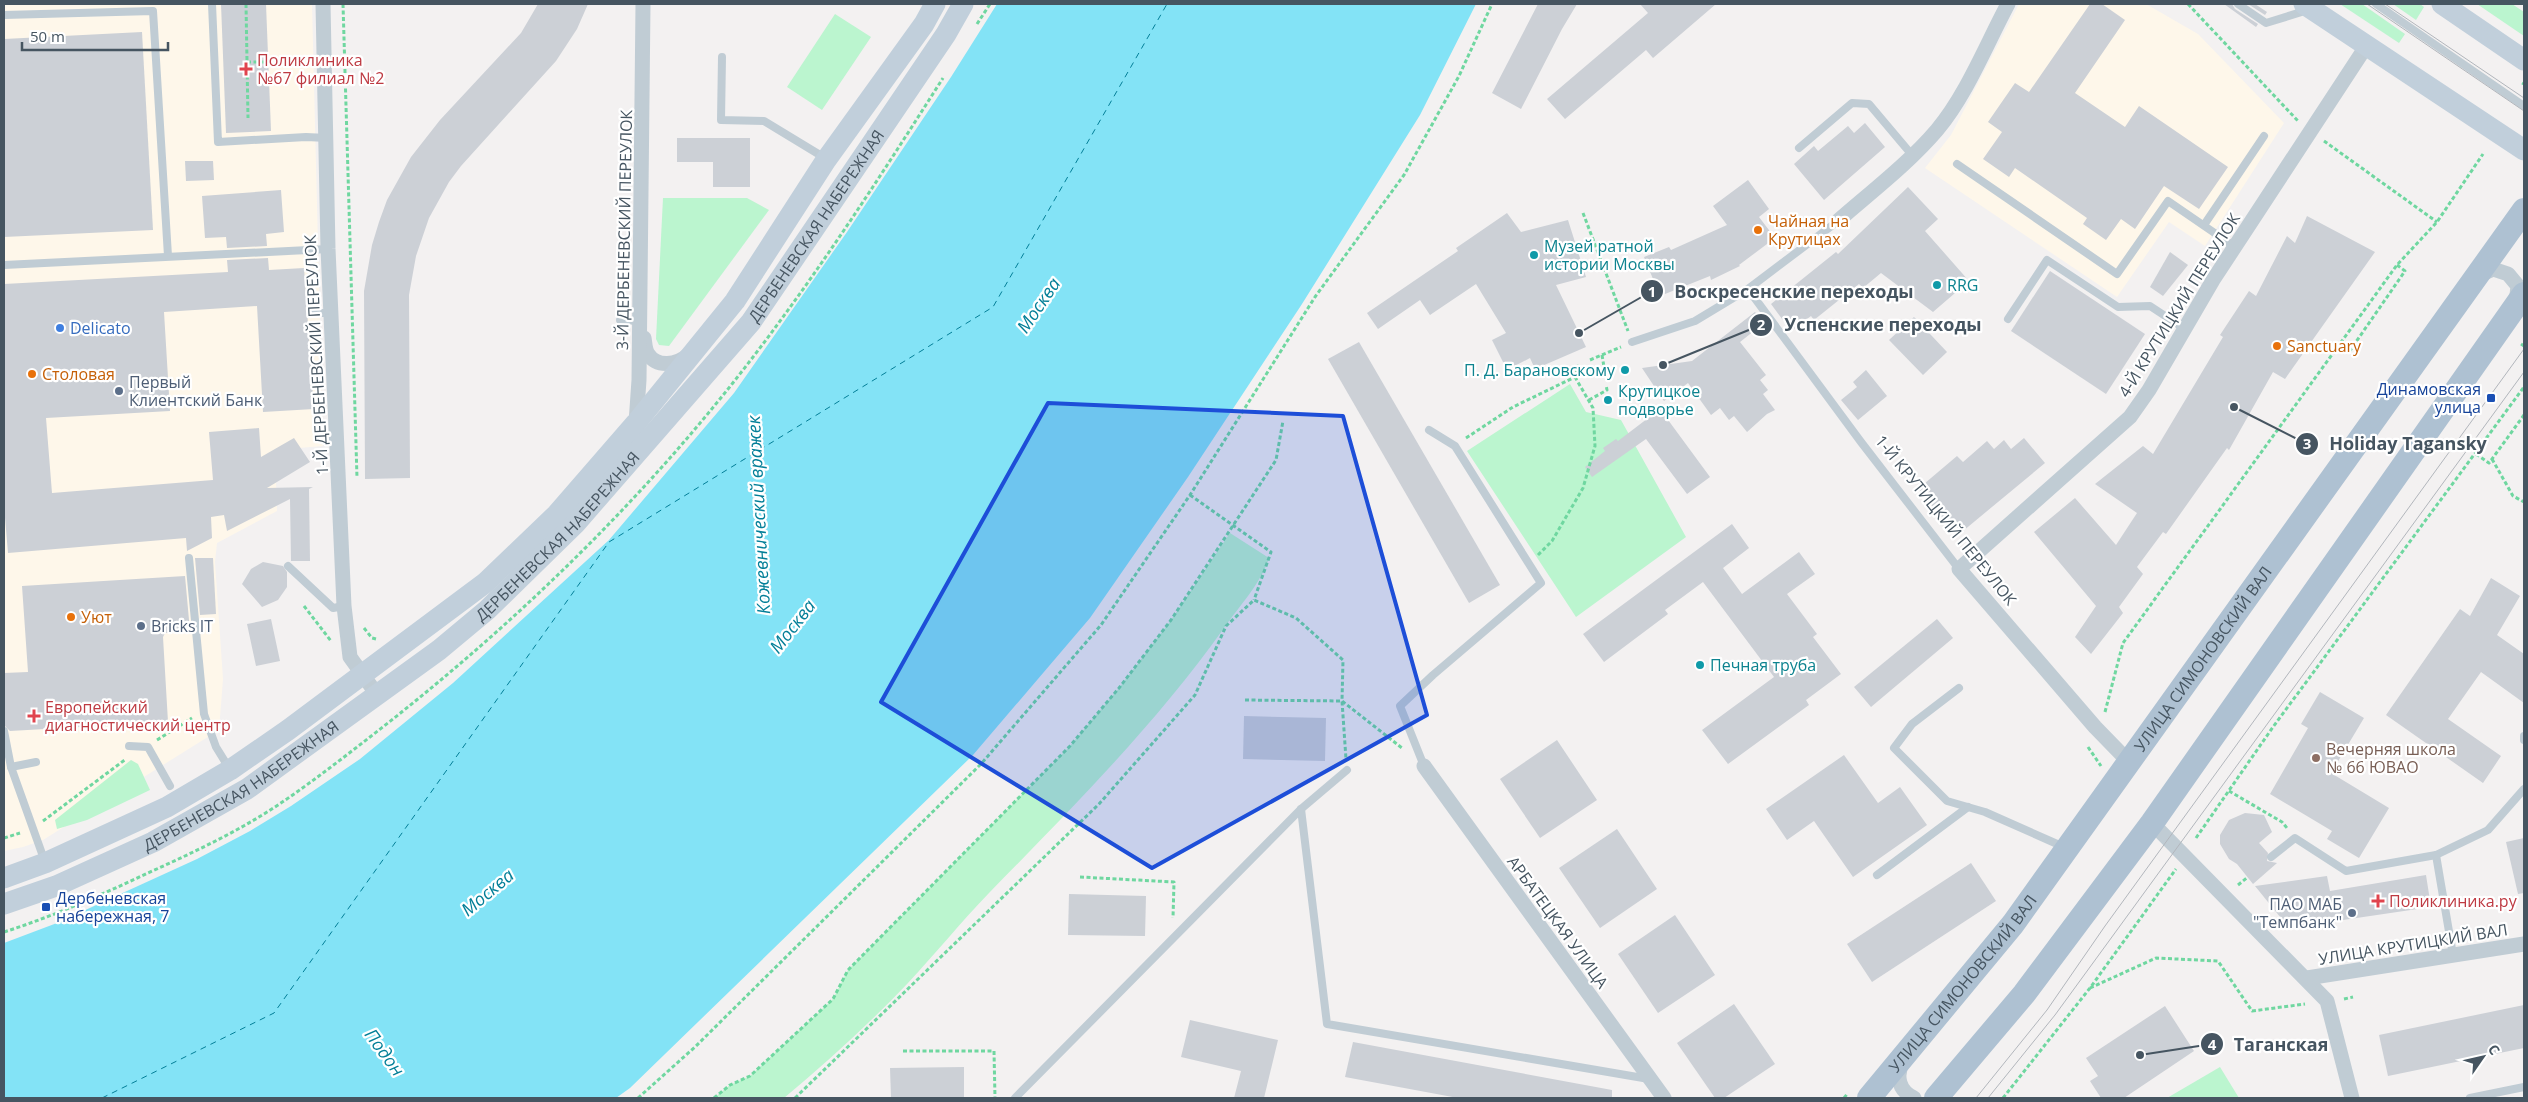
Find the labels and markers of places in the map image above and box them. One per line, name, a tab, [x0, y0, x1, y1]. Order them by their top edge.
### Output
place label: Поликлиника №67 филиал №2	[257, 49, 384, 89]
marker: Поликлиника №67 филиал №2	[239, 62, 253, 76]
place label: Чайная на Крутицах	[1768, 210, 1849, 250]
marker: Чайная на Крутицах	[1752, 224, 1764, 236]
place label: Музей ратной истории Москвы	[1544, 235, 1675, 275]
marker: Музей ратной истории Москвы	[1528, 249, 1540, 261]
place label: RRG	[1947, 274, 1978, 296]
callout: Воскресенские переходы	[1639, 275, 1924, 308]
marker: RRG	[1931, 279, 1943, 291]
callout: Успенские переходы	[1749, 308, 1991, 341]
place label: Delicato	[70, 317, 131, 339]
marker: Delicato	[54, 322, 66, 334]
place label: Sanctuary	[2287, 335, 2362, 357]
marker: Sanctuary	[2271, 340, 2283, 352]
place label: П. Д. Барановскому	[1464, 359, 1616, 381]
place label: Столовая	[42, 363, 115, 385]
marker: П. Д. Барановскому	[1619, 364, 1631, 376]
marker: Столовая	[26, 368, 38, 380]
place label: Первый Клиентский Банк	[129, 371, 263, 411]
place label: Динамовская улица	[2377, 378, 2481, 418]
place label: Крутицкое подворье	[1618, 380, 1700, 420]
marker: Первый Клиентский Банк	[113, 385, 125, 397]
marker: Динамовская улица	[2485, 392, 2497, 404]
marker: Крутицкое подворье	[1602, 394, 1614, 406]
callout: Holiday Tagansky	[2294, 428, 2497, 461]
place label: Уют	[81, 606, 112, 628]
marker: Уют	[65, 611, 77, 623]
place label: Bricks IT	[151, 615, 213, 637]
marker: Bricks IT	[135, 620, 147, 632]
place label: Печная труба	[1710, 654, 1816, 676]
marker: Печная труба	[1694, 659, 1706, 671]
place label: Европейский диагностический центр	[45, 696, 231, 736]
marker: Европейский диагностический центр	[27, 709, 41, 723]
place label: Вечерняя школа № 66 ЮВАО	[2326, 738, 2456, 778]
marker: Вечерняя школа № 66 ЮВАО	[2310, 752, 2322, 764]
place label: Дербеневская набережная, 7	[56, 887, 169, 927]
place label: Поликлиника.ру	[2389, 890, 2518, 912]
place label: ПАО МАБ "Темпбанк"	[2253, 893, 2342, 933]
marker: Поликлиника.ру	[2371, 894, 2385, 908]
marker: Дербеневская набережная, 7	[40, 901, 52, 913]
marker: ПАО МАБ "Темпбанк"	[2346, 907, 2358, 919]
callout: Таганская	[2199, 1028, 2339, 1061]

